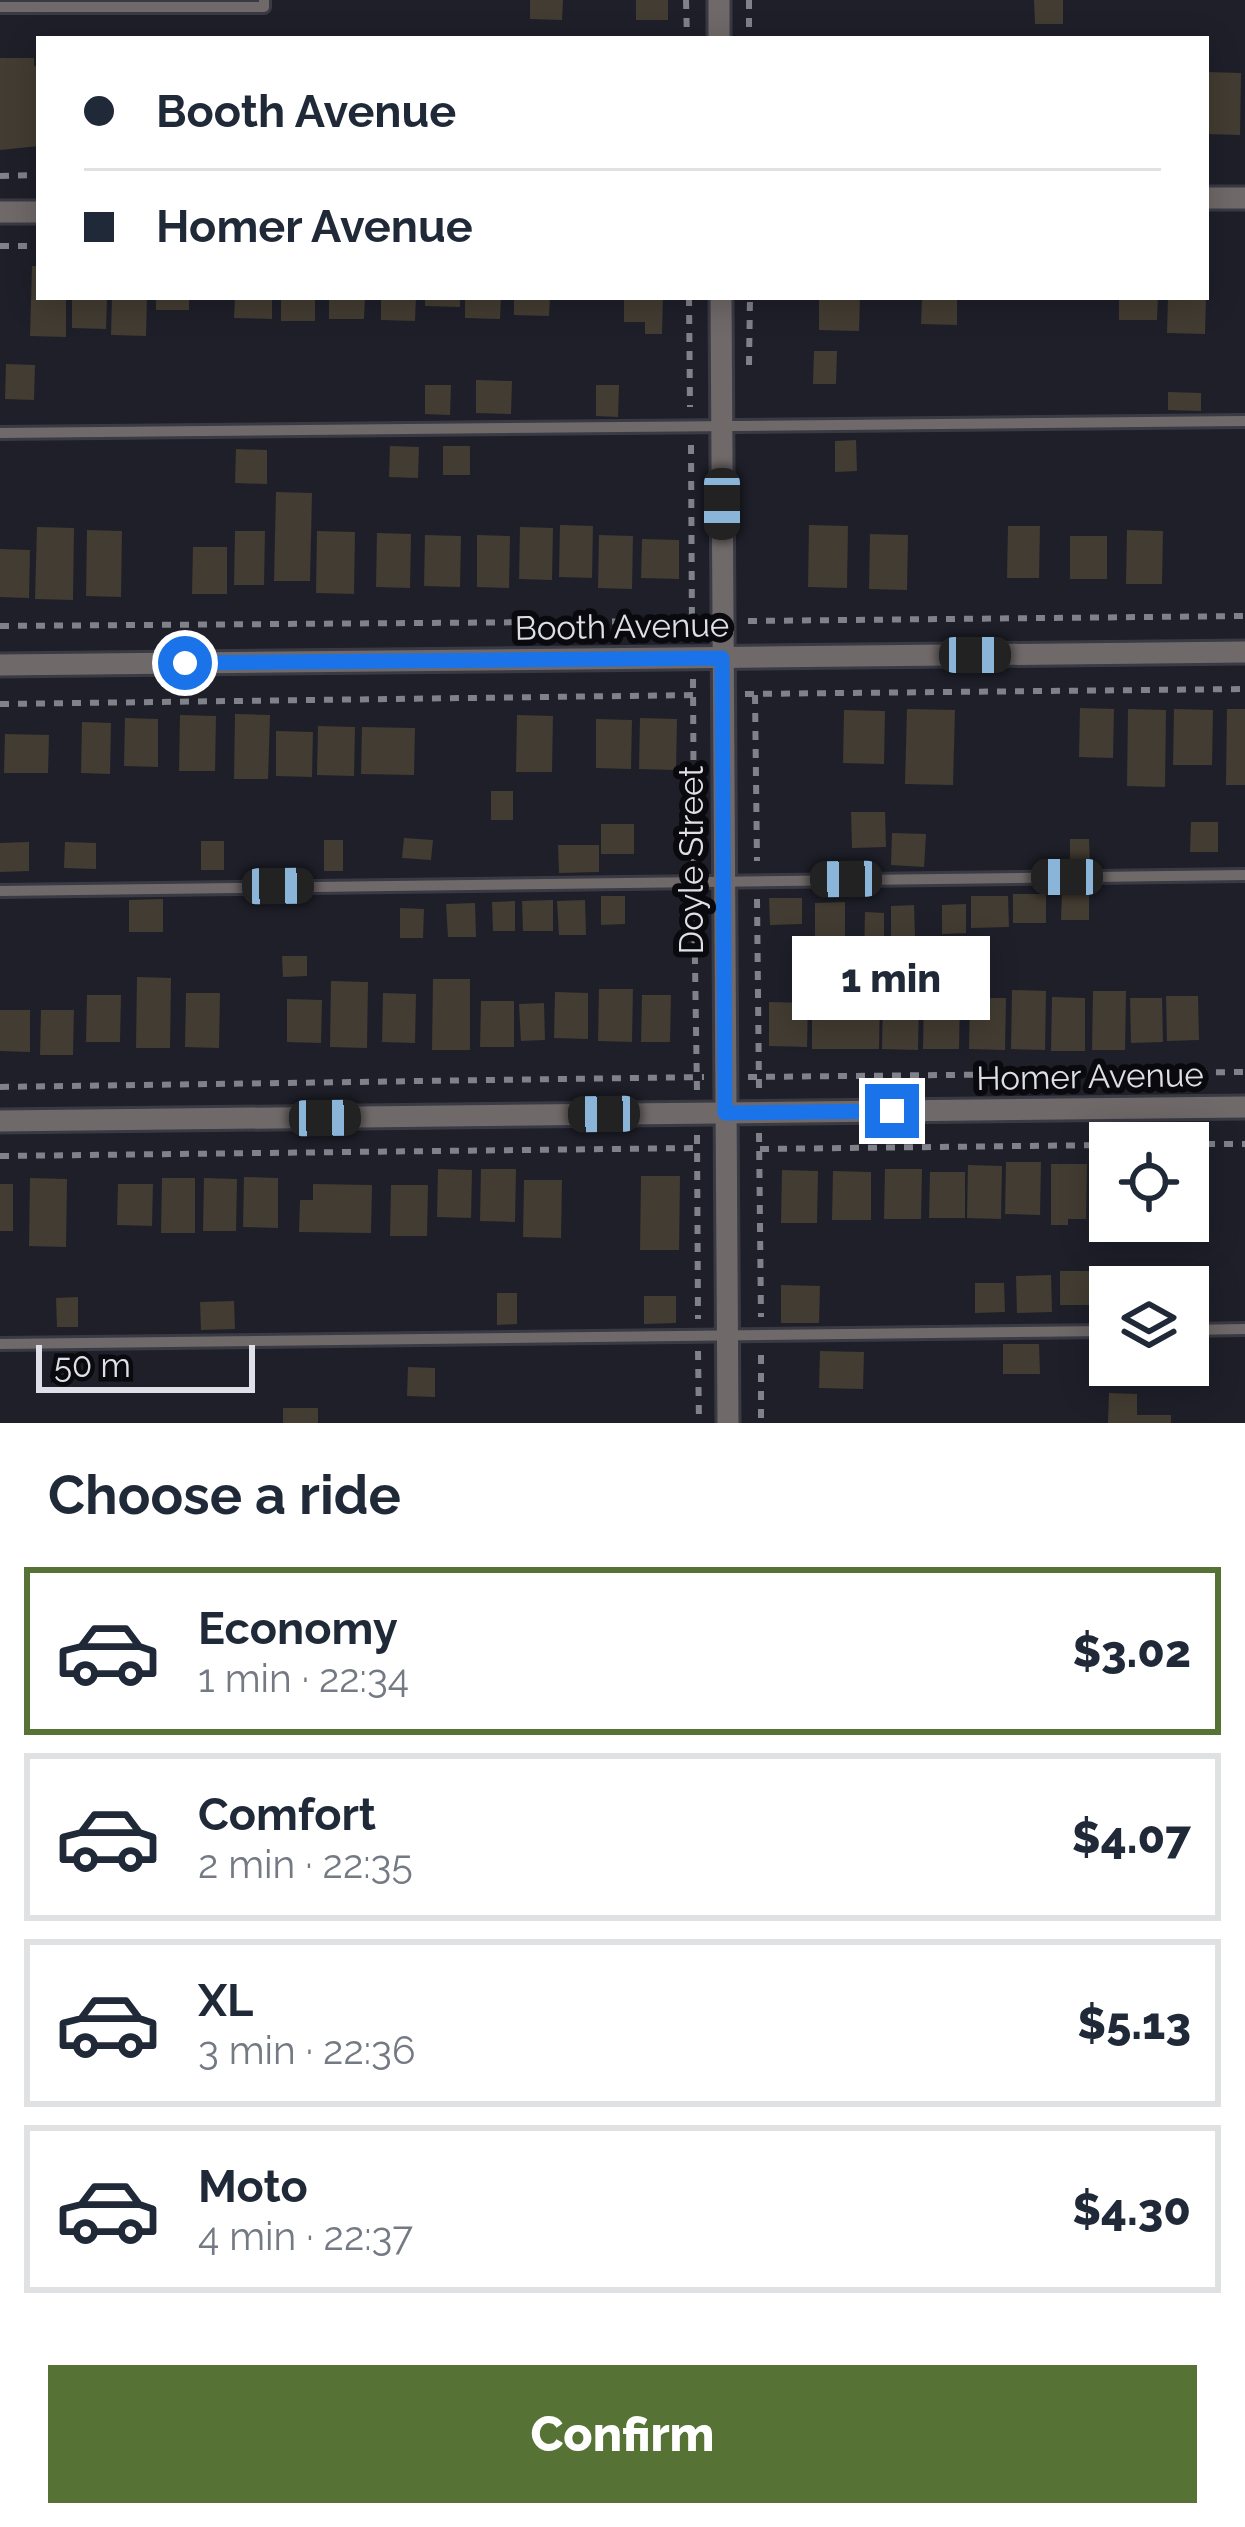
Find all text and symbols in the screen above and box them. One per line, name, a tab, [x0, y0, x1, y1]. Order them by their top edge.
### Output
text: Booth Avenue	[156, 85, 456, 138]
text: Homer Avenue	[156, 200, 473, 253]
car	[704, 468, 740, 540]
street label: Booth Avenue	[514, 605, 730, 648]
route start	[158, 636, 212, 690]
car	[939, 637, 1011, 673]
street label: Doyle Street	[672, 766, 711, 954]
car	[1031, 859, 1103, 895]
car	[810, 860, 882, 898]
car	[242, 867, 314, 905]
callout: 1 min	[793, 937, 991, 1021]
text: 1 min	[841, 955, 941, 1001]
street label: Homer Avenue	[976, 1055, 1204, 1098]
route end	[865, 1084, 919, 1138]
car	[568, 1095, 640, 1133]
car	[289, 1099, 361, 1137]
map controls	[1089, 1122, 1209, 1386]
button: locate	[1089, 1122, 1209, 1242]
button: layers	[1089, 1266, 1209, 1386]
scale bar	[36, 1339, 255, 1392]
text: 50 m	[54, 1346, 131, 1385]
text: Choose a ride	[48, 1463, 401, 1527]
icon: car	[54, 1597, 162, 1705]
text: Economy	[198, 1602, 398, 1655]
text: $3.02	[1072, 1625, 1191, 1678]
text: 1 min · 22:34	[198, 1655, 409, 1701]
icon: car	[54, 1783, 162, 1891]
text: Comfort	[198, 1788, 376, 1841]
text: $4.07	[1072, 1811, 1191, 1864]
text: 2 min · 22:35	[198, 1841, 413, 1887]
icon: car	[54, 1969, 162, 2077]
text: XL	[198, 1974, 253, 2027]
text: $5.13	[1077, 1997, 1191, 2050]
text: 3 min · 22:36	[198, 2027, 415, 2073]
icon: car	[54, 2155, 162, 2263]
text: Moto	[198, 2160, 308, 2213]
text: $4.30	[1072, 2183, 1191, 2236]
text: 4 min · 22:37	[198, 2213, 413, 2259]
button: Confirm	[48, 2365, 1197, 2503]

